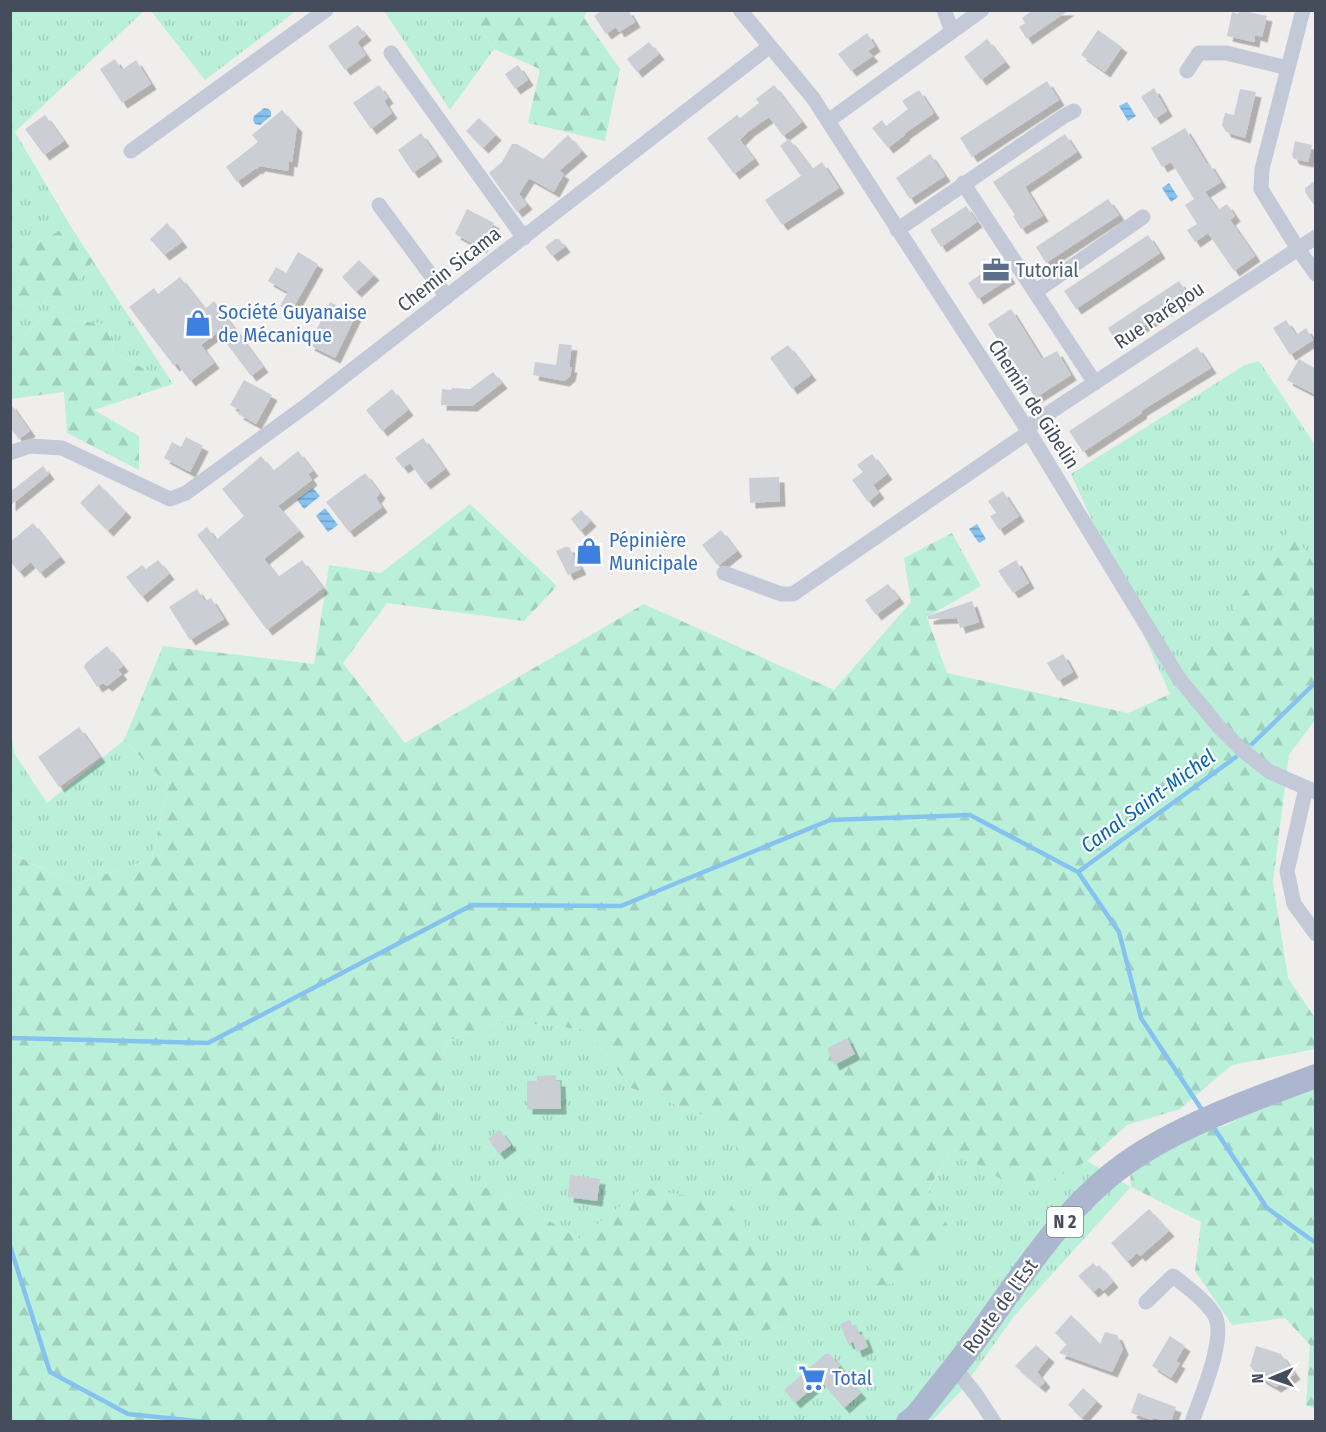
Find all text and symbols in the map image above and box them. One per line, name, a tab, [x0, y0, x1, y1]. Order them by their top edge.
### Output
street label: Chemin Sicama	[393, 221, 505, 317]
office icon: Tutorial	[981, 255, 1011, 285]
place label: Tutorial	[1016, 258, 1079, 282]
street label: Rue Parépou	[1110, 276, 1208, 354]
place label: Société Guyanaise de Mécanique	[218, 300, 367, 347]
shop icon: Société Guyanaise de Mécanique	[183, 308, 213, 338]
street label: Chemin de Gibelin	[983, 335, 1085, 473]
place label: Pépinière Municipale	[609, 528, 698, 575]
shop icon: Pépinière Municipale	[574, 536, 604, 566]
water label: Canal Saint-Michel	[1076, 743, 1220, 859]
road number: N 2	[1047, 1207, 1083, 1237]
street label: Route de l'Est	[958, 1254, 1043, 1358]
north arrow	[1242, 1348, 1302, 1408]
supermarket icon: Total	[797, 1363, 827, 1393]
place label: Total	[832, 1366, 872, 1390]
text: N	[1248, 1373, 1267, 1384]

